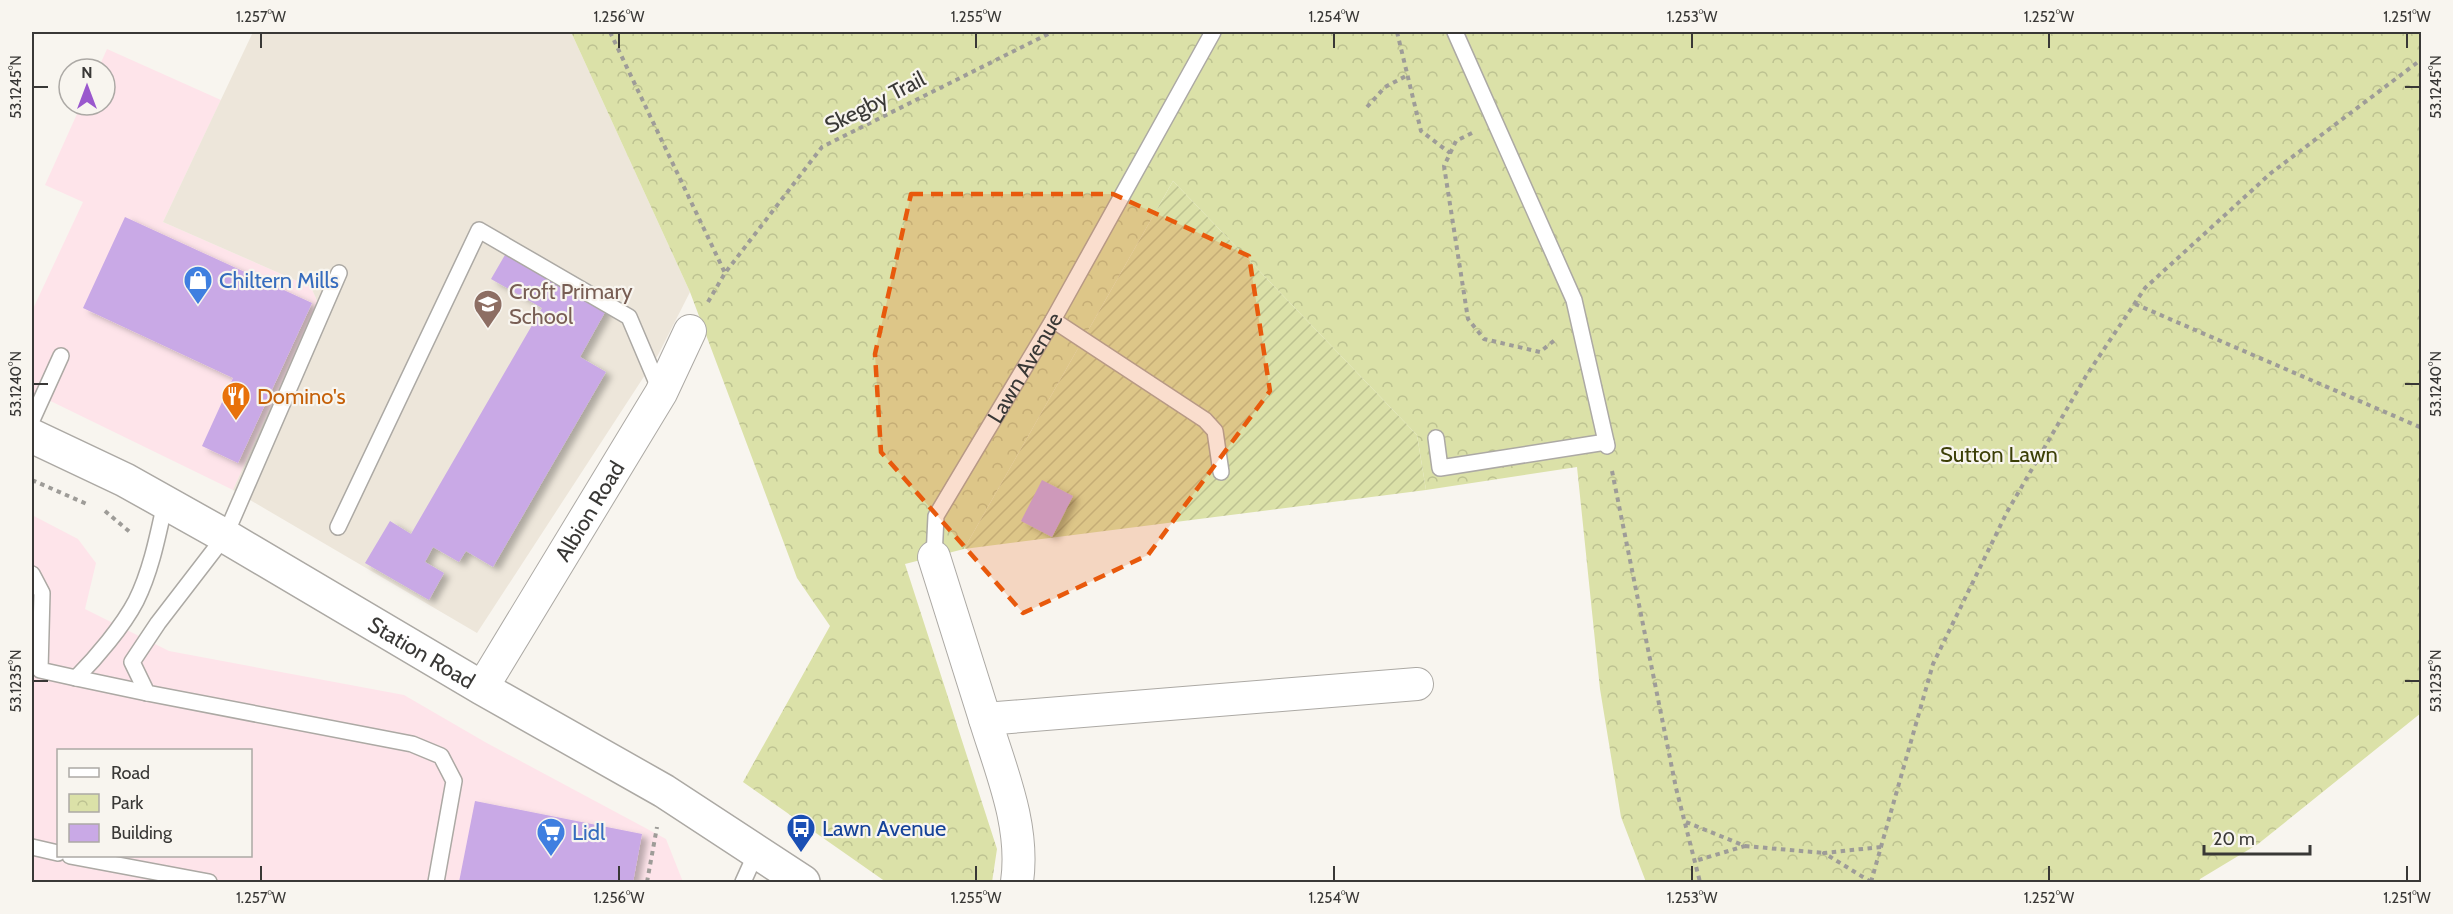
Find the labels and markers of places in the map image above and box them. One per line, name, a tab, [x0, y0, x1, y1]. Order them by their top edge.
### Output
shop icon: Chiltern Mills	[182, 264, 214, 306]
place label: Chiltern Mills	[219, 267, 339, 294]
place label: Croft Primary School	[509, 278, 633, 330]
school or university icon: Croft Primary School	[472, 288, 504, 330]
restaurant icon: Domino's	[220, 380, 252, 422]
place label: Domino's	[257, 383, 346, 410]
bus stop icon: Lawn Avenue	[785, 812, 817, 854]
place label: Lawn Avenue	[822, 815, 946, 842]
supermarket icon: Lidl	[535, 816, 567, 858]
place label: Lidl	[572, 819, 606, 846]

